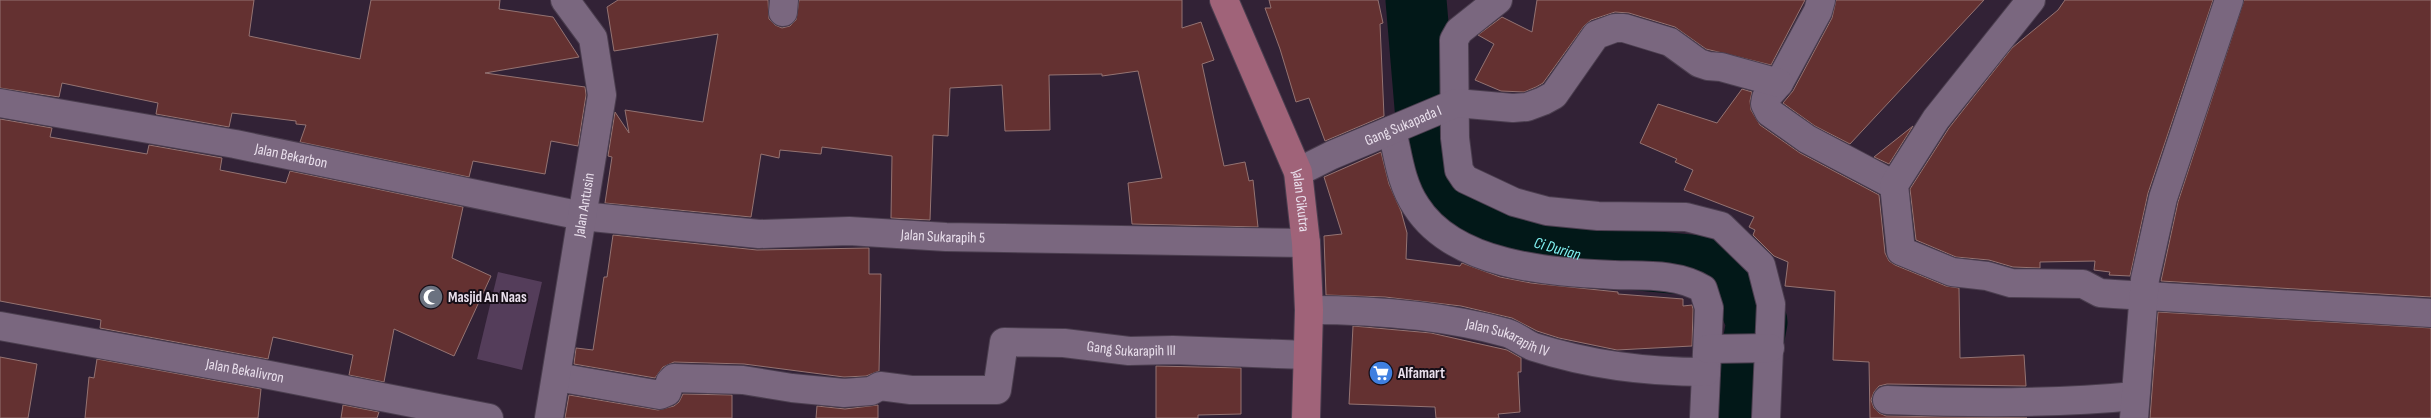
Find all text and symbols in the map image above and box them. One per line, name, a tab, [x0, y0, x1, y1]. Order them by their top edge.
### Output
street label: Gang Sukapada I	[1362, 101, 1445, 150]
street label: Jalan Bekarbon	[252, 139, 329, 173]
street label: Jalan Cikutra	[1287, 165, 1314, 233]
street label: Jalan Antusin	[570, 171, 599, 240]
street label: Jalan Sukarapih 5	[899, 225, 985, 248]
water label: Ci Durian	[1532, 234, 1583, 265]
mosque icon: Masjid An Naas	[418, 284, 444, 310]
place label: Masjid An Naas	[448, 288, 527, 307]
street label: Jalan Sukarapih IV	[1463, 314, 1552, 361]
street label: Gang Sukarapih III	[1086, 337, 1176, 361]
street label: Jalan Bekalivron	[203, 354, 285, 388]
supermarket icon: Alfamart	[1368, 360, 1394, 386]
place label: Alfamart	[1397, 364, 1445, 383]

